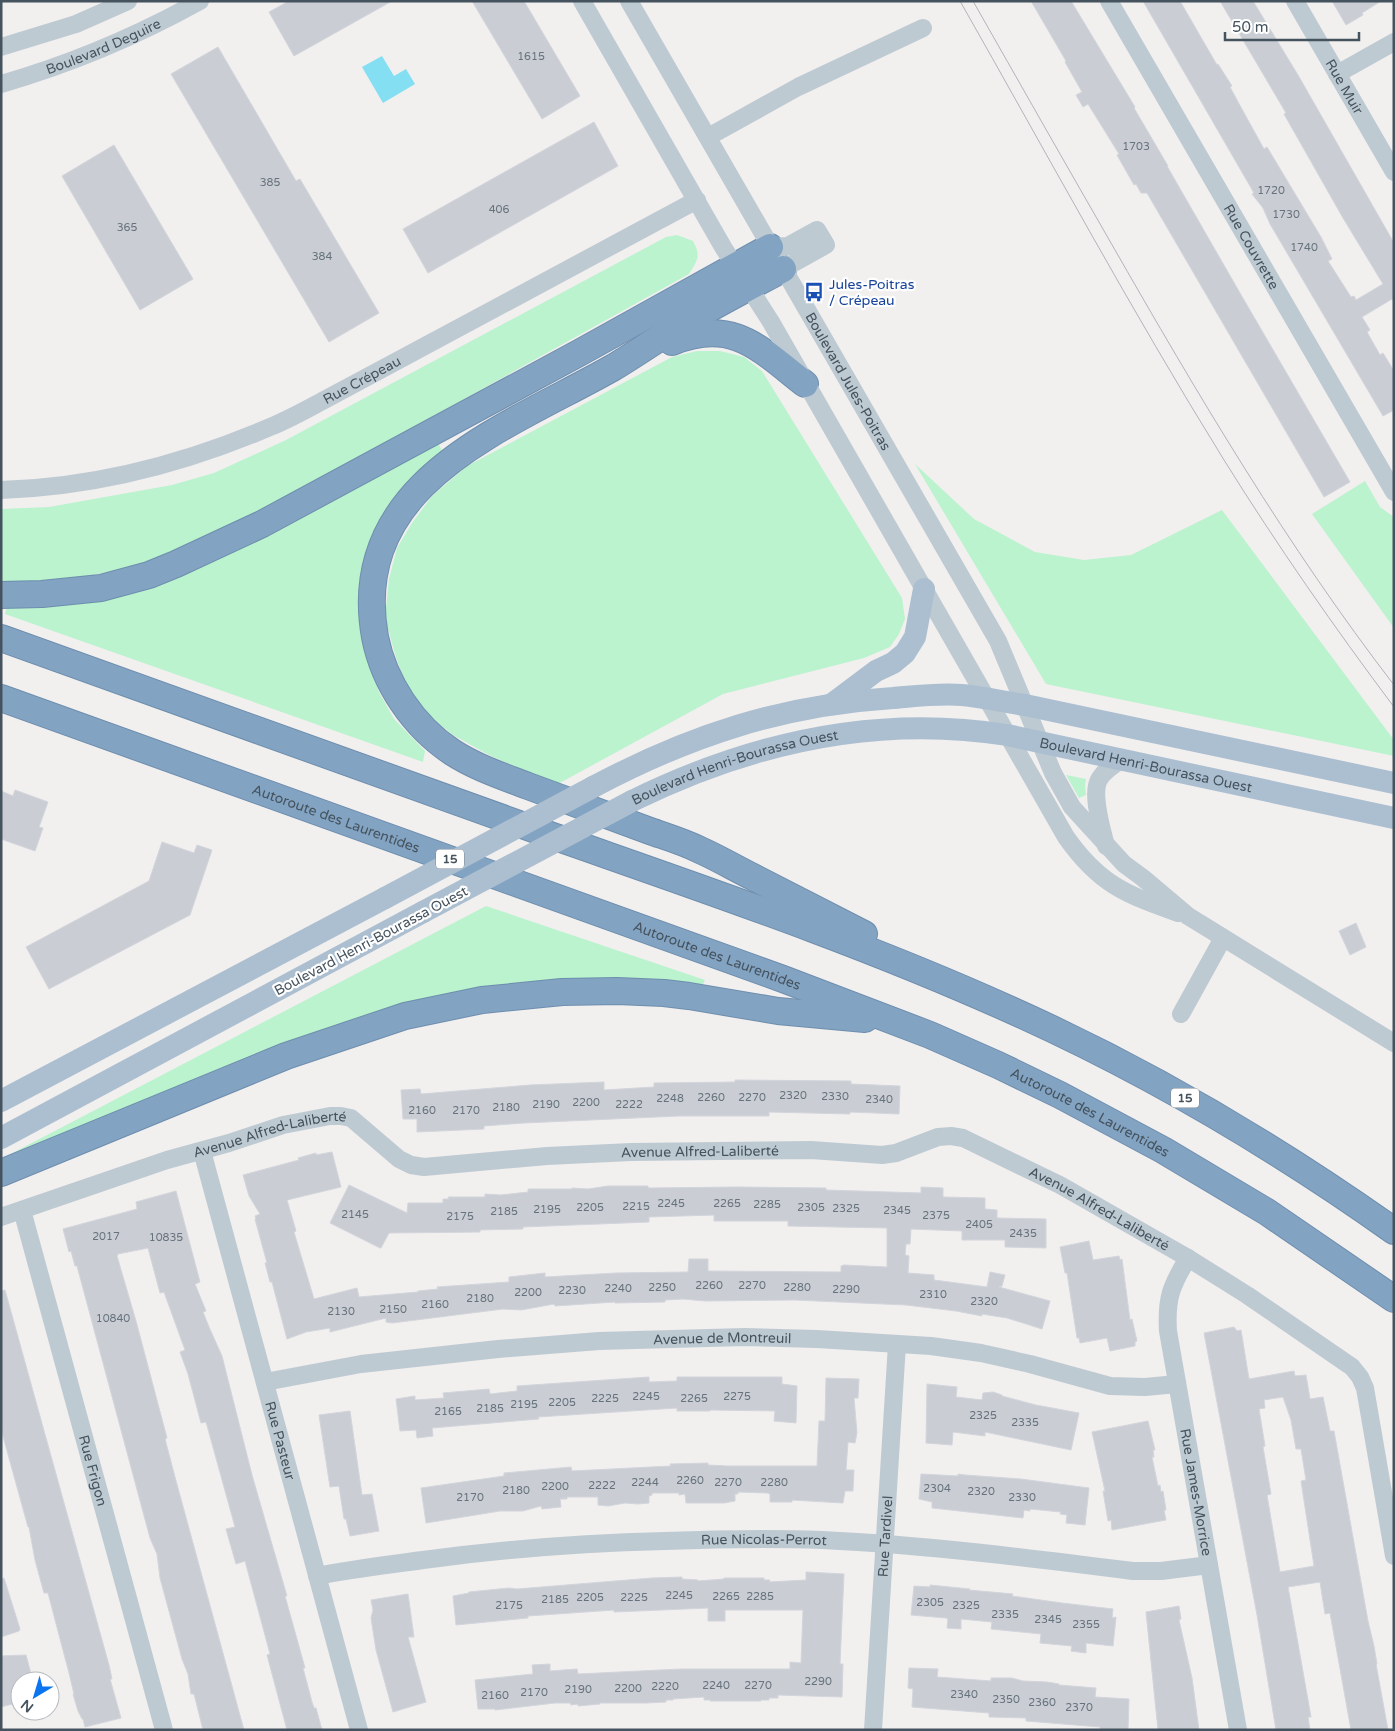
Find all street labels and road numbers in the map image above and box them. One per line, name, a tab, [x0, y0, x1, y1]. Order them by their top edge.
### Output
street label: Boulevard Deguire	[43, 15, 164, 78]
street label: Rue Muir	[1322, 56, 1368, 118]
street label: Rue Couvrette	[1220, 201, 1283, 292]
street label: Boulevard Jules-Poitras	[802, 309, 895, 454]
street label: Rue Crépeau	[320, 352, 404, 408]
street label: Boulevard Henri-Bourassa Ouest	[629, 726, 840, 808]
street label: Boulevard Henri-Bourassa Ouest	[1038, 734, 1254, 796]
street label: Autoroute des Laurentides	[250, 780, 422, 856]
road number: 15	[436, 850, 464, 869]
street label: Boulevard Henri-Bourassa Ouest	[271, 882, 471, 999]
street label: Autoroute des Laurentides	[631, 917, 804, 994]
street label: Autoroute des Laurentides	[1008, 1064, 1173, 1161]
road number: 15	[1171, 1088, 1199, 1108]
street label: Avenue Alfred-Laliberté	[191, 1107, 348, 1161]
street label: Avenue Alfred-Laliberté	[620, 1142, 779, 1161]
street label: Avenue Alfred-Laliberté	[1026, 1163, 1173, 1254]
street label: Avenue de Montreuil	[653, 1328, 792, 1348]
street label: Rue Pasteur	[262, 1399, 299, 1482]
street label: Rue James-Morrice	[1177, 1427, 1216, 1557]
street label: Rue Frigon	[75, 1433, 111, 1508]
street label: Rue Tardivel	[874, 1495, 896, 1578]
street label: Rue Nicolas-Perrot	[701, 1530, 828, 1549]

